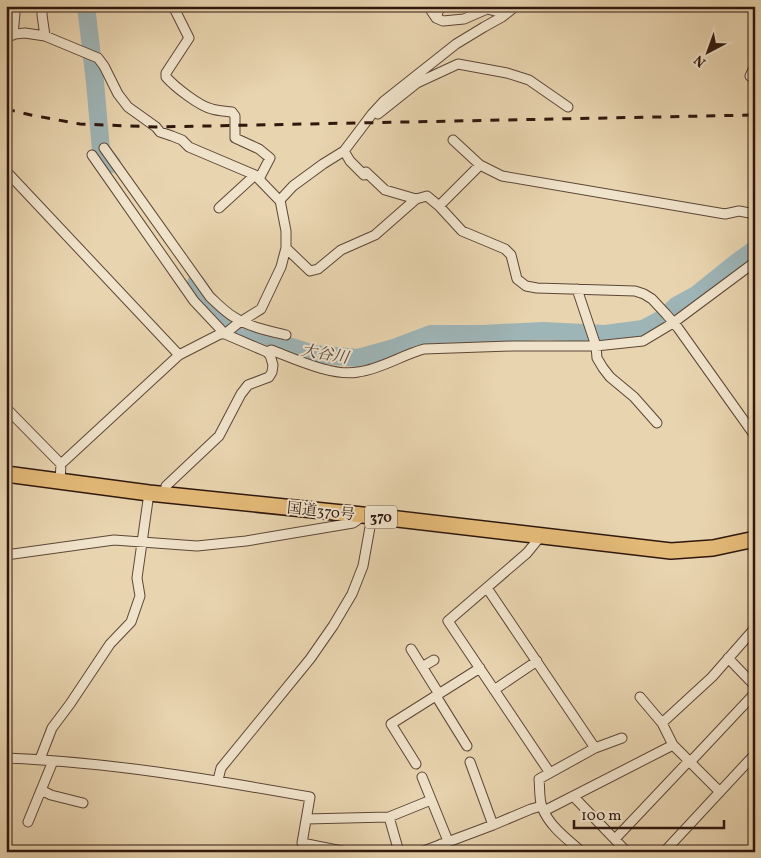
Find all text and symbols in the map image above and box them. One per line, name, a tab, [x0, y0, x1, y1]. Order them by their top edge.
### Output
north arrow	[684, 28, 734, 78]
text: N	[690, 50, 711, 71]
water label: 大谷川	[299, 340, 352, 370]
street label: 国道370号	[286, 498, 356, 527]
road number: 370	[365, 506, 397, 528]
scale bar	[574, 798, 724, 830]
text: 100 m	[581, 806, 621, 827]

